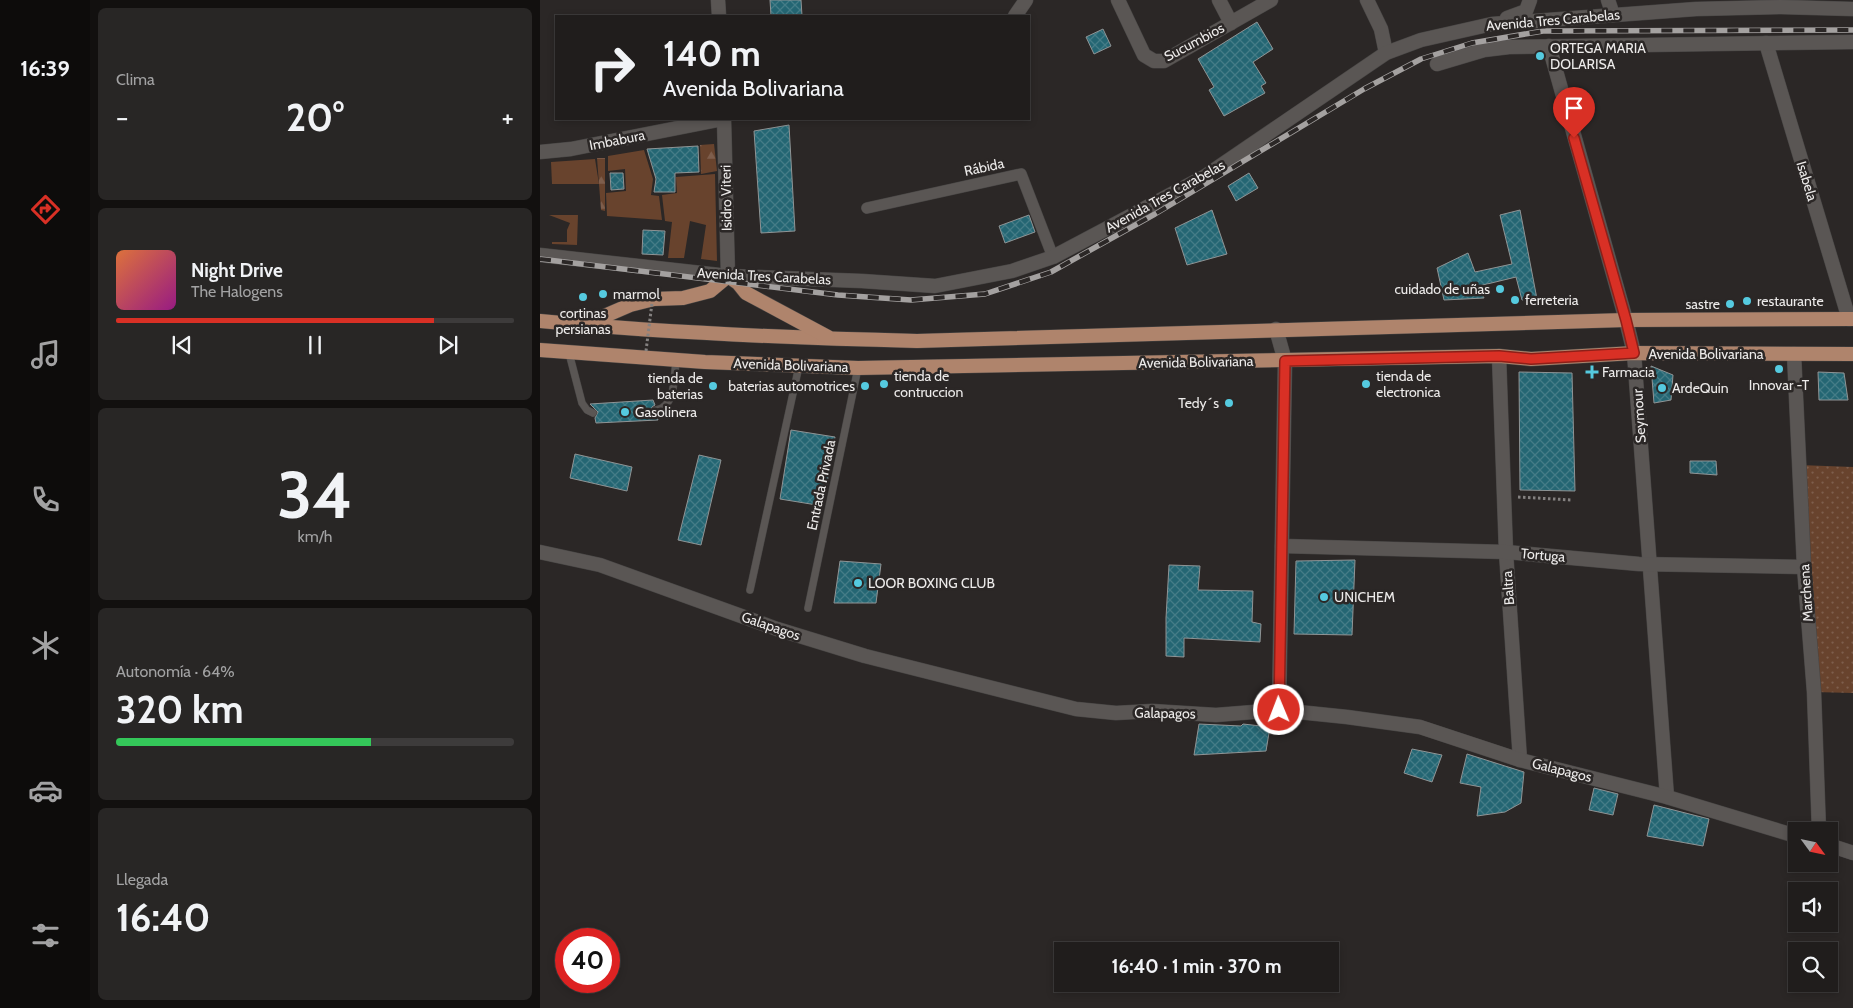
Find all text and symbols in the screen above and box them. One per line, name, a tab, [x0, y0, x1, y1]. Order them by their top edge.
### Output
street label: Avenida Tres Carabelas	[1485, 5, 1621, 35]
street label: Sucumbios	[1161, 19, 1227, 65]
text: 140 m	[663, 32, 761, 75]
icon: right	[580, 35, 645, 100]
place label: ORTEGA MARIA DOLARISA	[1550, 39, 1646, 73]
marker: ORTEGA MARIA DOLARISA	[1534, 50, 1546, 62]
text: 16:39	[20, 55, 70, 82]
text: Clima	[116, 70, 155, 89]
text: Avenida Bolivariana	[663, 75, 844, 102]
pin	[1553, 87, 1595, 138]
text: 20°	[286, 94, 344, 141]
icon: arrive	[1560, 94, 1588, 122]
text: −	[116, 100, 128, 134]
text: +	[502, 100, 514, 134]
street label: Imbabura	[588, 126, 647, 154]
street label: Rábida	[962, 154, 1006, 180]
street label: Avenida Tres Carabelas	[1102, 155, 1228, 236]
street label: Isabela	[1792, 159, 1822, 203]
street label: Isidro Viteri	[716, 165, 736, 231]
icon: directions	[28, 192, 63, 227]
text: Night Drive	[191, 259, 283, 282]
street label: Avenida Tres Carabelas	[697, 263, 832, 289]
place label: cuidado de uñas	[1394, 280, 1490, 298]
text: The Halogens	[191, 282, 283, 301]
marker: cuidado de uñas	[1494, 283, 1506, 295]
place label: marmol	[613, 285, 660, 303]
marker: marmol	[597, 288, 609, 300]
marker: cortinas persianas	[577, 291, 589, 303]
place label: ferreteria	[1525, 291, 1579, 309]
place label: restaurante	[1757, 292, 1824, 310]
marker: ferreteria	[1509, 294, 1521, 306]
place label: sastre	[1686, 295, 1720, 313]
marker: restaurante	[1741, 295, 1753, 307]
marker: sastre	[1724, 298, 1736, 310]
place label: cortinas persianas	[555, 304, 611, 338]
icon: previous	[168, 331, 196, 359]
icon: pause	[301, 331, 329, 359]
icon: next	[434, 331, 462, 359]
icon: music	[28, 337, 63, 372]
street label: Avenida Bolivariana	[1648, 345, 1764, 363]
street label: Avenida Bolivariana	[1138, 352, 1254, 372]
street label: Avenida Bolivariana	[733, 354, 849, 376]
place label: Farmacia	[1602, 363, 1655, 381]
marker: Innovar -T	[1773, 363, 1785, 375]
marker: Farmacia	[1586, 366, 1598, 378]
place label: tienda de contruccion	[894, 367, 963, 401]
place label: tienda de electronica	[1376, 367, 1441, 401]
place label: tienda de baterias	[648, 369, 703, 403]
place label: Innovar -T	[1749, 376, 1810, 394]
place label: baterias automotrices	[728, 377, 855, 395]
marker: tienda de contruccion	[878, 378, 890, 390]
marker: tienda de electronica	[1360, 378, 1372, 390]
place label: ArdeQuin	[1672, 379, 1729, 397]
marker: tienda de baterias	[707, 380, 719, 392]
marker: baterias automotrices	[859, 380, 871, 392]
marker: ArdeQuin	[1656, 382, 1668, 394]
street label: Seymour	[1628, 388, 1650, 444]
place label: Tedy´s	[1178, 394, 1219, 412]
marker: Tedy´s	[1223, 397, 1235, 409]
place label: Gasolinera	[635, 403, 697, 421]
marker: Gasolinera	[619, 406, 631, 418]
street label: Entrada Privada	[803, 438, 839, 532]
text: 34	[277, 455, 353, 534]
icon: phone	[28, 482, 63, 517]
text: km/h	[297, 527, 333, 546]
street label: Tortuga	[1520, 544, 1566, 566]
street label: Marchena	[1795, 563, 1817, 623]
street label: Baltra	[1498, 570, 1518, 606]
place label: LOOR BOXING CLUB	[868, 574, 995, 592]
marker: LOOR BOXING CLUB	[852, 577, 864, 589]
place label: UNICHEM	[1334, 588, 1395, 606]
marker: UNICHEM	[1318, 591, 1330, 603]
street label: Galapagos	[739, 608, 803, 645]
icon: climate	[28, 628, 63, 663]
text: Autonomía · 64%	[116, 662, 235, 681]
position arrow	[1252, 683, 1304, 735]
text: 320 km	[116, 686, 243, 733]
street label: Galapagos	[1134, 703, 1196, 723]
street label: Galapagos	[1530, 754, 1594, 786]
icon: car	[28, 773, 63, 808]
north arrow	[1788, 822, 1838, 872]
map controls	[1788, 822, 1838, 992]
text: Llegada	[116, 870, 168, 889]
button: sound	[1788, 882, 1838, 932]
text: 16:40	[116, 894, 210, 941]
icon: filters	[28, 918, 63, 953]
speed limit sign: 40	[555, 928, 620, 993]
button: search	[1788, 942, 1838, 992]
text: 16:40 · 1 min · 370 m	[1112, 955, 1281, 978]

